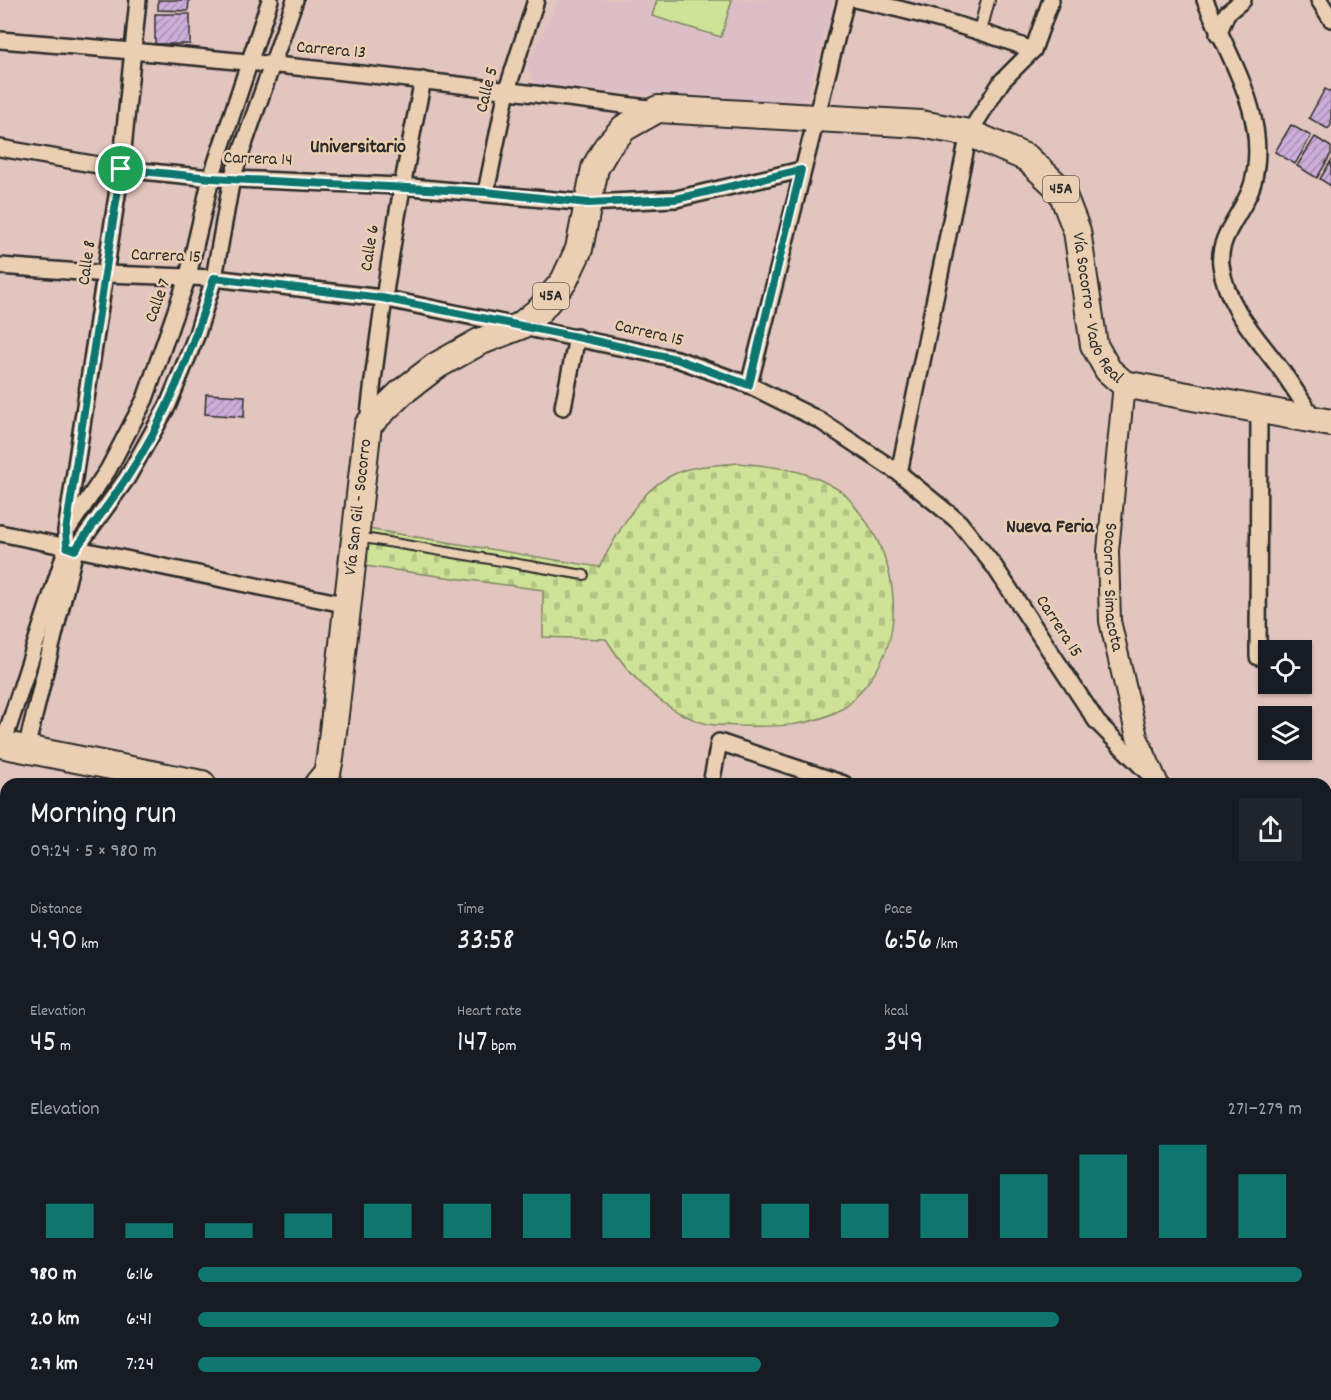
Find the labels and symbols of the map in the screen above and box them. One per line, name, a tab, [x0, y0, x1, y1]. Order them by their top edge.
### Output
street label: Carrera 13	[295, 36, 367, 66]
street label: Calle 5	[470, 65, 506, 115]
district label: Universitario	[310, 134, 406, 162]
pin	[95, 143, 146, 194]
street label: Carrera 14	[223, 146, 293, 174]
road number: 45A	[1043, 176, 1079, 202]
street label: Calle 6	[355, 223, 387, 273]
street label: Vía Socorro - Vado Real	[1065, 231, 1129, 391]
street label: Calle 8	[72, 239, 104, 287]
street label: Carrera 15	[131, 243, 201, 271]
street label: Calle 7	[140, 276, 178, 326]
road number: 45A	[533, 283, 569, 309]
street label: Carrera 15	[612, 314, 686, 354]
street label: Vía San Gil - Socorro	[338, 438, 379, 577]
district label: Nueva Feria	[1006, 514, 1095, 542]
street label: Socorro - Simacota	[1095, 521, 1129, 655]
street label: Carrera 15	[1028, 591, 1088, 663]

